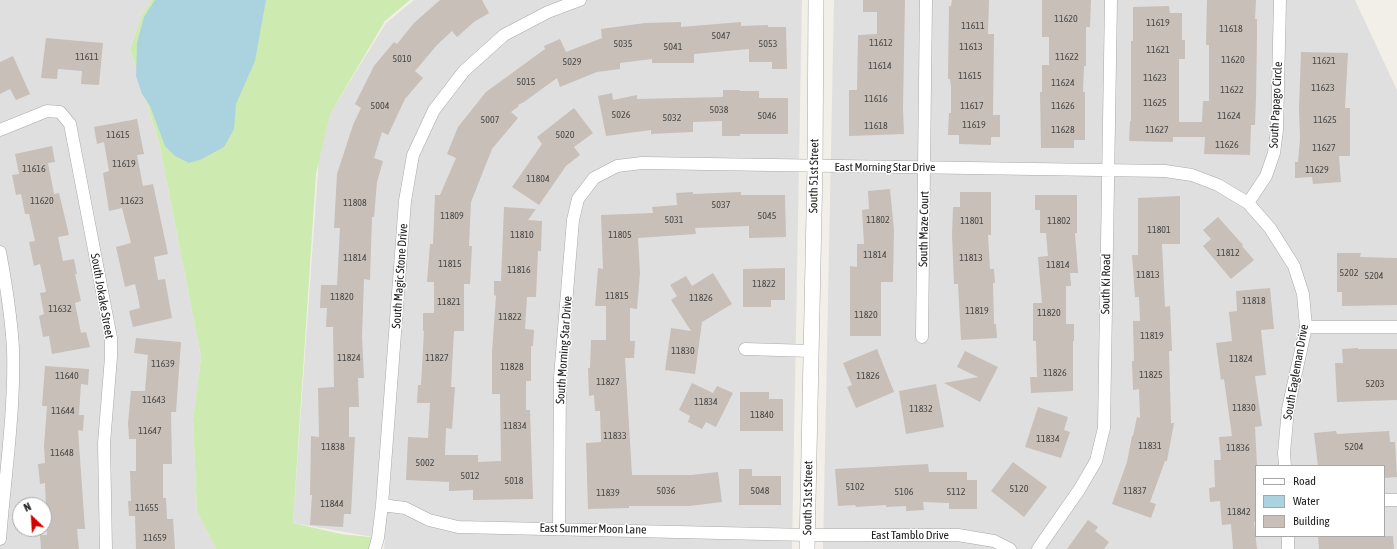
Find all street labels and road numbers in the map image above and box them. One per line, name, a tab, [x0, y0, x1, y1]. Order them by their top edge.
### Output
street label: South Papago Circle	[1267, 61, 1285, 149]
street label: South 51st Street	[806, 139, 822, 213]
street label: East Morning Star Drive	[834, 160, 936, 174]
street label: South Maze Court	[916, 191, 932, 267]
street label: South Magic Stone Drive	[389, 223, 411, 329]
street label: South Jokake Street	[87, 252, 117, 340]
street label: South Ki Road	[1098, 254, 1114, 314]
street label: South Morning Star Drive	[553, 295, 575, 405]
street label: South Eagleman Drive	[1281, 323, 1311, 421]
street label: South 51st Street	[800, 461, 816, 535]
street label: East Summer Moon Lane	[539, 521, 647, 537]
street label: East Tamblo Drive	[871, 528, 949, 542]

